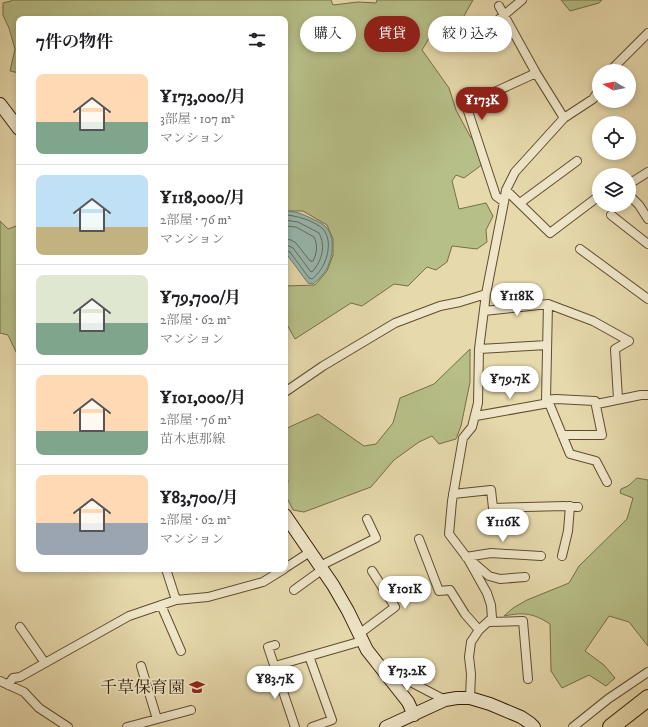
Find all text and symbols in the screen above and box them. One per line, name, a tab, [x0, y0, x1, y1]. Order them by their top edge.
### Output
chip: 購入	[300, 16, 356, 52]
chip: 賃貸	[364, 16, 420, 52]
chip: 絞り込み	[428, 16, 512, 52]
icon: filters	[246, 29, 268, 51]
text: 7件の物件	[36, 31, 113, 53]
north arrow	[592, 64, 636, 108]
map controls	[592, 64, 636, 212]
text: ¥173,000/月	[160, 86, 247, 108]
pin: ¥173K	[454, 87, 510, 121]
icon: home	[68, 90, 116, 138]
text: ¥173K	[465, 92, 499, 108]
text: 3部屋 · 107 m²	[160, 111, 235, 127]
button: locate	[592, 116, 636, 160]
text: マンション	[160, 130, 224, 146]
button: layers	[592, 168, 636, 212]
text: ¥118,000/月	[160, 187, 246, 209]
icon: home	[68, 191, 116, 239]
text: 2部屋 · 76 m²	[160, 212, 231, 228]
text: マンション	[160, 231, 224, 247]
pin: ¥118K	[489, 283, 545, 317]
text: ¥79,700/月	[160, 287, 241, 309]
text: ¥118K	[500, 288, 534, 304]
icon: home	[68, 291, 116, 339]
text: 2部屋 · 62 m²	[160, 312, 231, 328]
text: マンション	[160, 331, 224, 347]
pin: ¥79.7K	[477, 366, 543, 400]
text: ¥79.7K	[490, 371, 530, 387]
text: ¥101,000/月	[160, 387, 247, 409]
icon: home	[68, 391, 116, 439]
text: 2部屋 · 76 m²	[160, 412, 231, 428]
text: 苗木恵那線	[160, 431, 225, 447]
text: ¥83,700/月	[160, 487, 239, 509]
icon: home	[68, 491, 116, 539]
pin: ¥116K	[475, 509, 531, 543]
text: 2部屋 · 62 m²	[160, 512, 231, 528]
text: ¥116K	[486, 514, 520, 530]
text: マンション	[160, 531, 224, 547]
pin: ¥101K	[377, 576, 433, 610]
text: ¥101K	[388, 581, 422, 597]
pin: ¥73.2K	[374, 658, 440, 692]
text: ¥73.2K	[387, 663, 427, 679]
pin: ¥83.7K	[242, 666, 308, 700]
text: ¥83.7K	[256, 671, 294, 687]
place label: 千草保育園	[100, 677, 185, 699]
school or university icon: 千草保育園	[188, 678, 206, 696]

